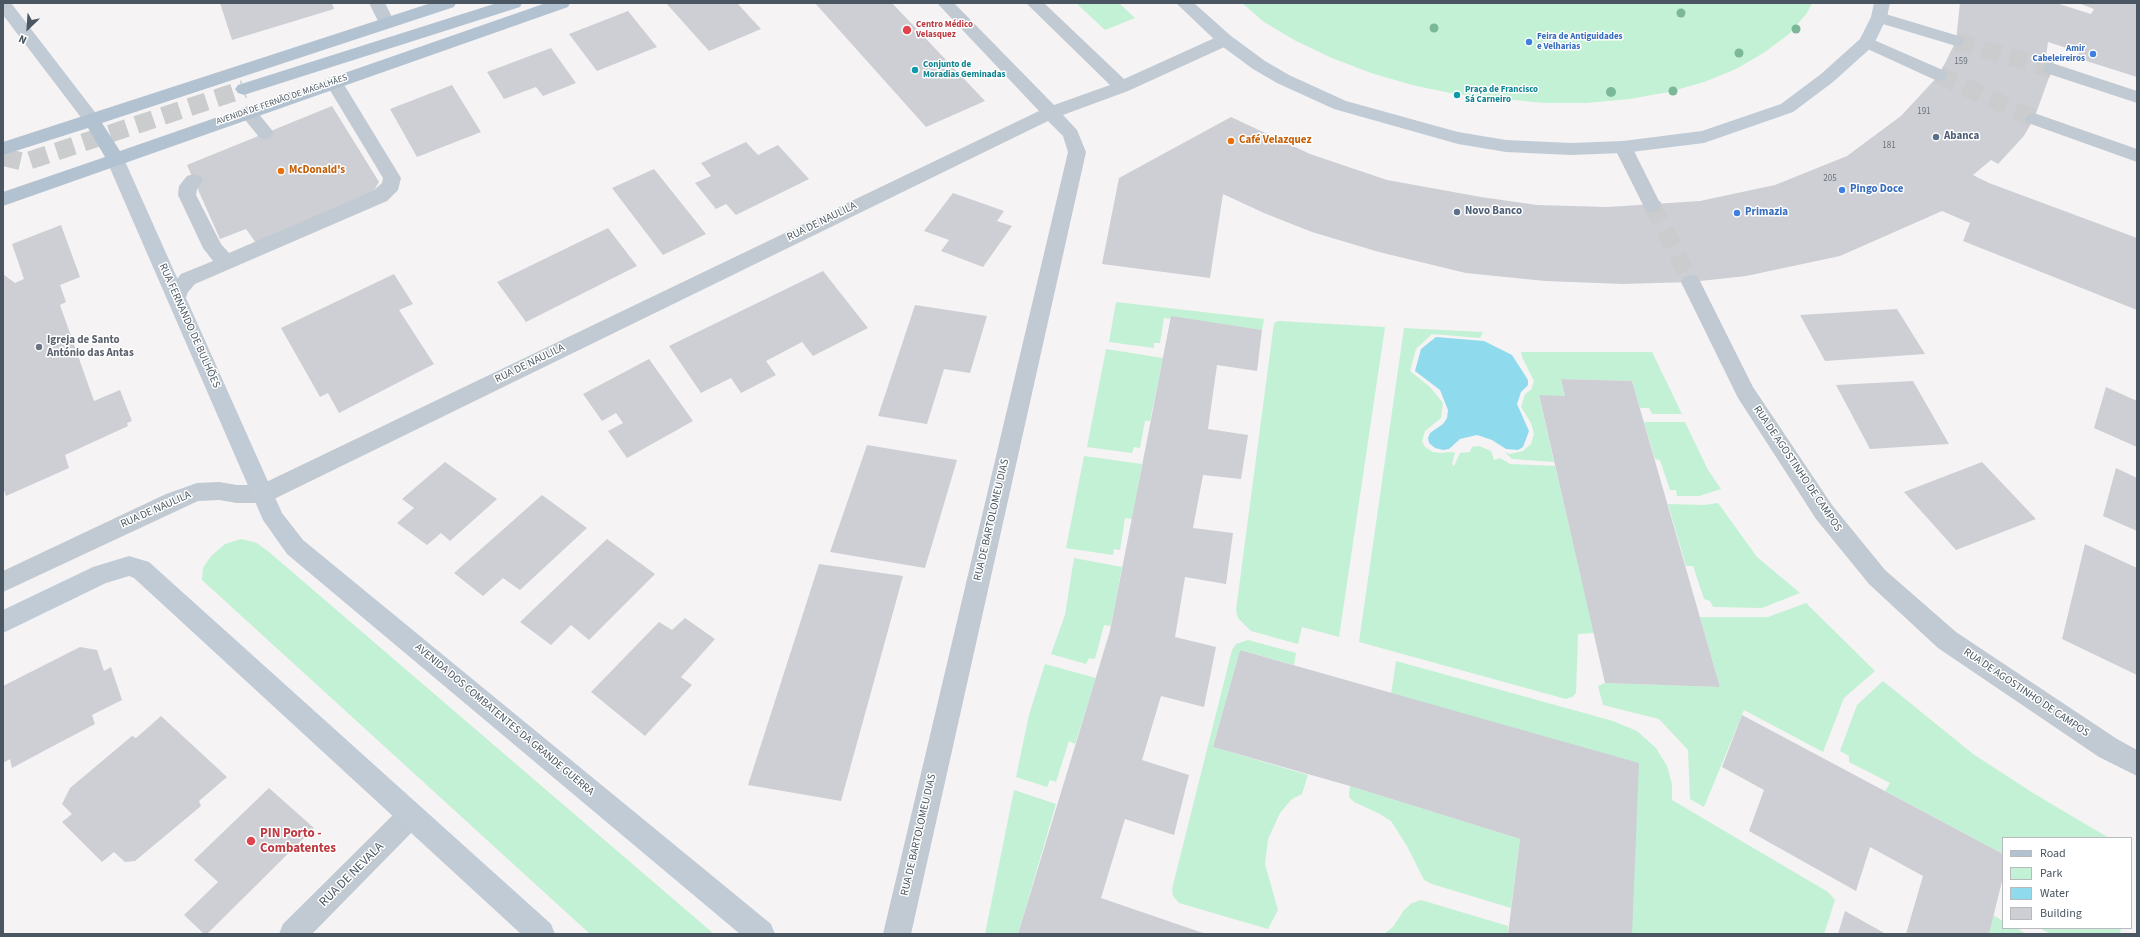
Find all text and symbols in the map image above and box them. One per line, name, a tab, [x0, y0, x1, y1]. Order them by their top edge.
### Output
north arrow	[8, 8, 48, 48]
place label: Centro Médico Velasquez	[916, 20, 973, 41]
marker: Centro Médico Velasquez	[901, 24, 913, 36]
text: N	[16, 31, 29, 48]
place label: Feira de Antiguidades e Velharias	[1537, 32, 1623, 53]
marker: Feira de Antiguidades e Velharias	[1524, 37, 1534, 47]
place label: Amir Cabeleireiros	[2032, 44, 2085, 65]
marker: Amir Cabeleireiros	[2088, 49, 2098, 59]
house number: 159	[1954, 57, 1968, 67]
place label: Conjunto de Moradias Geminadas	[923, 60, 1005, 81]
marker: Conjunto de Moradias Geminadas	[910, 65, 920, 75]
street label: AVENIDA DE FERNÃO DE MAGALHÃES	[215, 72, 349, 128]
place label: Praça de Francisco Sá Carneiro	[1465, 85, 1538, 106]
marker: Praça de Francisco Sá Carneiro	[1452, 90, 1462, 100]
house number: 191	[1917, 107, 1931, 117]
place label: Abanca	[1944, 130, 1979, 144]
marker: Abanca	[1931, 132, 1941, 142]
place label: Café Velazquez	[1239, 134, 1311, 148]
marker: Café Velazquez	[1226, 136, 1236, 146]
house number: 181	[1882, 141, 1896, 151]
place label: McDonald's	[289, 164, 345, 178]
marker: McDonald's	[276, 166, 286, 176]
house number: 205	[1823, 174, 1837, 184]
place label: Pingo Doce	[1850, 183, 1903, 197]
marker: Pingo Doce	[1837, 185, 1847, 195]
street label: RUA DE NAULILA	[785, 199, 859, 245]
place label: Novo Banco	[1465, 205, 1522, 219]
place label: Primazia	[1745, 206, 1788, 220]
marker: Novo Banco	[1452, 207, 1462, 217]
marker: Primazia	[1732, 208, 1742, 218]
street label: RUA FERNANDO DE BULHÕES	[155, 262, 223, 390]
place label: Igreja de Santo António das Antas	[47, 334, 134, 360]
street label: RUA DE NAULILA	[493, 341, 567, 387]
marker: Igreja de Santo António das Antas	[34, 342, 44, 352]
street label: RUA DE AGOSTINHO DE CAMPOS	[1750, 404, 1844, 534]
street label: RUA DE BARTOLOMEU DIAS	[972, 458, 1012, 582]
street label: RUA DE NAULILA	[119, 489, 193, 531]
street label: AVENIDA DOS COMBATENTES DA GRANDE GUERRA	[412, 641, 596, 799]
street label: RUA DE AGOSTINHO DE CAMPOS	[1961, 646, 2091, 740]
street label: RUA DE BARTOLOMEU DIAS	[899, 773, 939, 897]
place label: PIN Porto - Combatentes	[260, 826, 336, 857]
marker: PIN Porto - Combatentes	[245, 835, 257, 847]
legend	[2002, 837, 2132, 929]
street label: RUA DE NEVALA	[316, 839, 388, 911]
text: Road	[2040, 845, 2066, 862]
text: Park	[2040, 865, 2062, 882]
text: Water	[2040, 885, 2069, 902]
text: Building	[2040, 905, 2082, 922]

